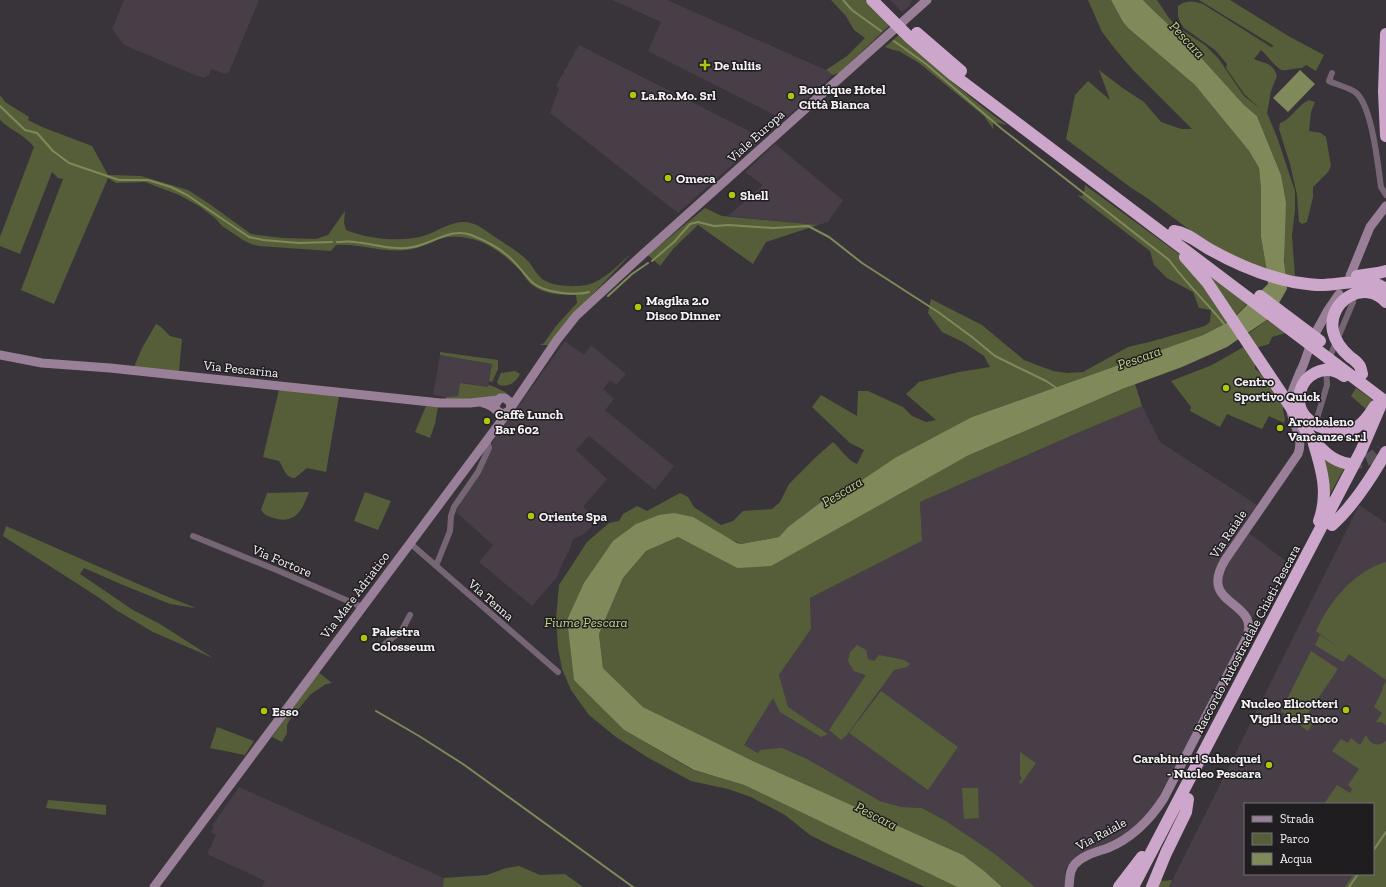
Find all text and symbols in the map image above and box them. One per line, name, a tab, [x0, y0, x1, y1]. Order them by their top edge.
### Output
water label: Pescara	[1166, 18, 1208, 62]
place label: De Iuliis	[714, 58, 761, 73]
marker: De Iuliis	[699, 59, 711, 71]
place label: Boutique Hotel Città Bianca	[799, 82, 886, 112]
place label: La.Ro.Mo. Srl	[641, 88, 716, 103]
marker: La.Ro.Mo. Srl	[628, 90, 638, 100]
marker: Boutique Hotel Città Bianca	[786, 91, 796, 101]
street label: Viale Europa	[724, 106, 788, 166]
place label: Omeca	[676, 171, 716, 186]
marker: Omeca	[663, 173, 673, 183]
place label: Shell	[740, 188, 769, 203]
marker: Shell	[727, 190, 737, 200]
place label: Magika 2.0 Disco Dinner	[646, 293, 721, 323]
marker: Magika 2.0 Disco Dinner	[633, 302, 643, 312]
water label: Pescara	[1115, 342, 1163, 374]
street label: Via Pescarina	[202, 358, 280, 380]
place label: Centro Sportivo Quick	[1234, 374, 1320, 404]
marker: Centro Sportivo Quick	[1221, 383, 1231, 393]
place label: Caffè Lunch Bar 602	[495, 407, 564, 437]
place label: Arcobaleno Vancanze s.r.l	[1288, 414, 1367, 444]
marker: Caffè Lunch Bar 602	[482, 416, 492, 426]
marker: Arcobaleno Vancanze s.r.l	[1275, 423, 1285, 433]
water label: Pescara	[818, 473, 866, 511]
street label: Via Raiale	[1206, 507, 1250, 562]
place label: Oriente Spa	[539, 509, 607, 524]
marker: Oriente Spa	[526, 511, 536, 521]
street label: Via Fortore	[249, 541, 314, 580]
street label: Raccordo Autostradale Chieti-Pescara	[1191, 542, 1303, 736]
street label: Via Mare Adriatico	[317, 548, 393, 642]
street label: Via Tenna	[464, 576, 517, 624]
water label: Fiume Pescara	[544, 614, 628, 631]
place label: Palestra Colosseum	[372, 624, 435, 654]
marker: Palestra Colosseum	[359, 633, 369, 643]
place label: Nucleo Elicotteri Vigili del Fuoco	[1241, 696, 1338, 726]
place label: Esso	[272, 704, 299, 719]
marker: Nucleo Elicotteri Vigili del Fuoco	[1341, 705, 1351, 715]
marker: Esso	[259, 706, 269, 716]
place label: Carabinieri Subacquei - Nucleo Pescara	[1133, 751, 1261, 781]
marker: Carabinieri Subacquei - Nucleo Pescara	[1264, 760, 1274, 770]
water label: Pescara	[852, 798, 900, 834]
legend	[1244, 803, 1374, 875]
text: Strada	[1280, 812, 1314, 826]
street label: Via Raiale	[1072, 815, 1129, 854]
text: Parco	[1280, 832, 1309, 846]
text: Acqua	[1280, 852, 1312, 866]

